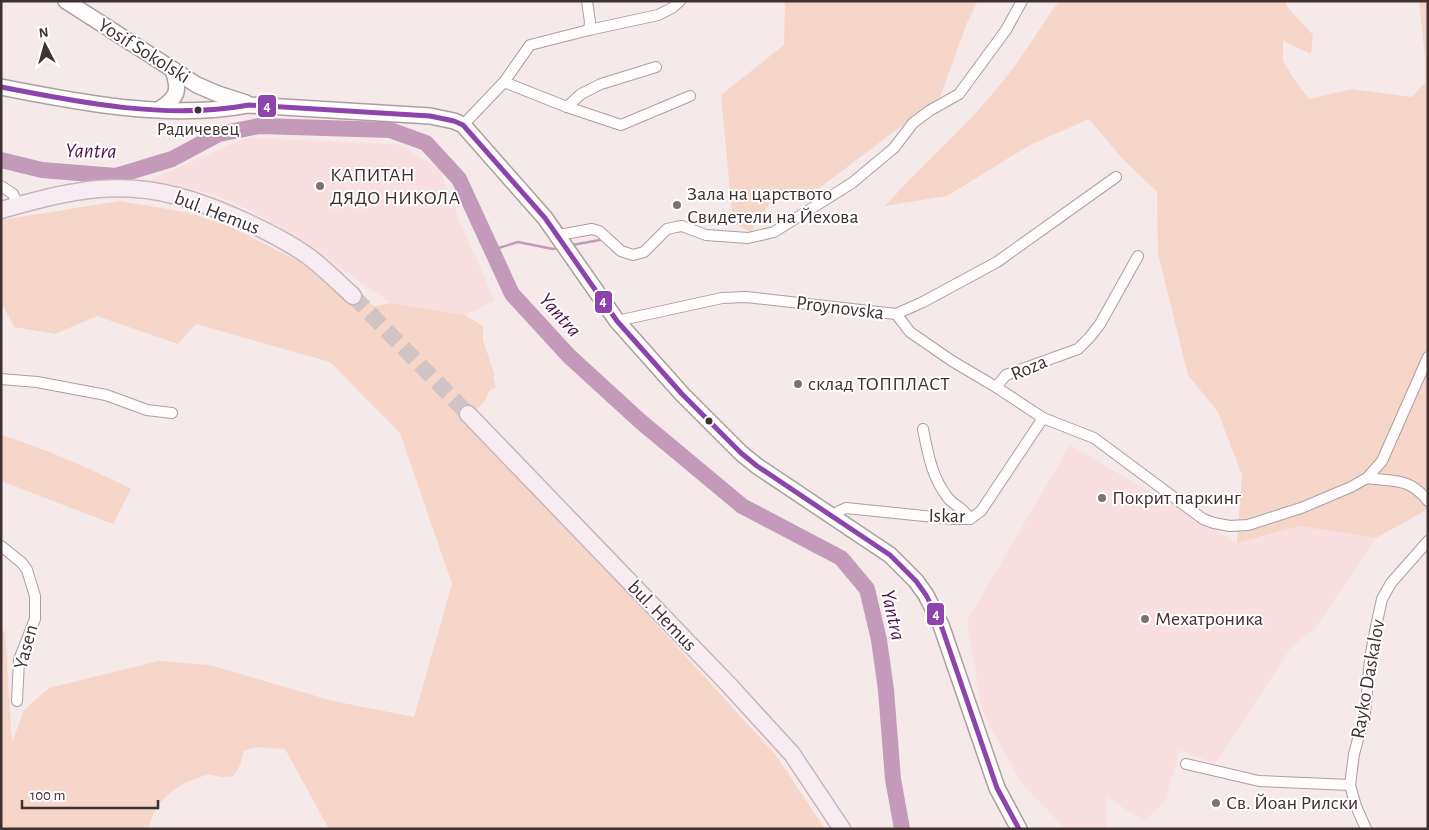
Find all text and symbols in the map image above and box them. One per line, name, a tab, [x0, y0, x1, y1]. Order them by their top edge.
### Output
street label: Yosif Sokolski	[94, 15, 194, 87]
north arrow	[20, 20, 70, 70]
text: N	[38, 26, 49, 41]
line badge: 4	[257, 94, 277, 118]
text: 4	[263, 100, 271, 114]
marker: Радичевец	[193, 105, 203, 115]
place label: Радичевец	[156, 120, 240, 139]
water label: Yantra	[65, 140, 117, 162]
place label: КАПИТАН ДЯДО НИКОЛА	[330, 165, 460, 208]
marker: КАПИТАН ДЯДО НИКОЛА	[314, 180, 326, 192]
place label: Зала на царството Свидетели на Йехова	[687, 184, 859, 227]
street label: bul. Hemus	[172, 188, 262, 238]
marker: Зала на царството Свидетели на Йехова	[671, 199, 683, 211]
water label: Yantra	[535, 289, 585, 341]
line badge: 4	[594, 290, 613, 314]
street label: Proynovska	[795, 293, 885, 323]
text: 4	[599, 295, 607, 309]
street label: Roza	[1008, 351, 1050, 385]
place label: склад ТОППЛАСТ	[808, 374, 950, 394]
marker: склад ТОППЛАСТ	[792, 378, 804, 390]
unlabelled marker	[704, 416, 714, 426]
place label: Покрит паркинг	[1112, 488, 1241, 508]
marker: Покрит паркинг	[1096, 492, 1108, 504]
street label: Iskar	[929, 506, 966, 526]
street label: bul. Hemus	[624, 577, 700, 655]
water label: Yantra	[877, 588, 909, 642]
line badge: 4	[926, 602, 945, 626]
text: 4	[932, 608, 940, 622]
place label: Мехатроника	[1155, 609, 1263, 629]
marker: Мехатроника	[1139, 613, 1151, 625]
street label: Rayko Daskalov	[1348, 617, 1388, 740]
street label: Yasen	[10, 622, 42, 672]
scale bar	[22, 778, 159, 810]
text: 100 m	[30, 788, 65, 803]
place label: Св. Йоан Рилски	[1226, 793, 1358, 813]
marker: Св. Йоан Рилски	[1210, 797, 1222, 809]

